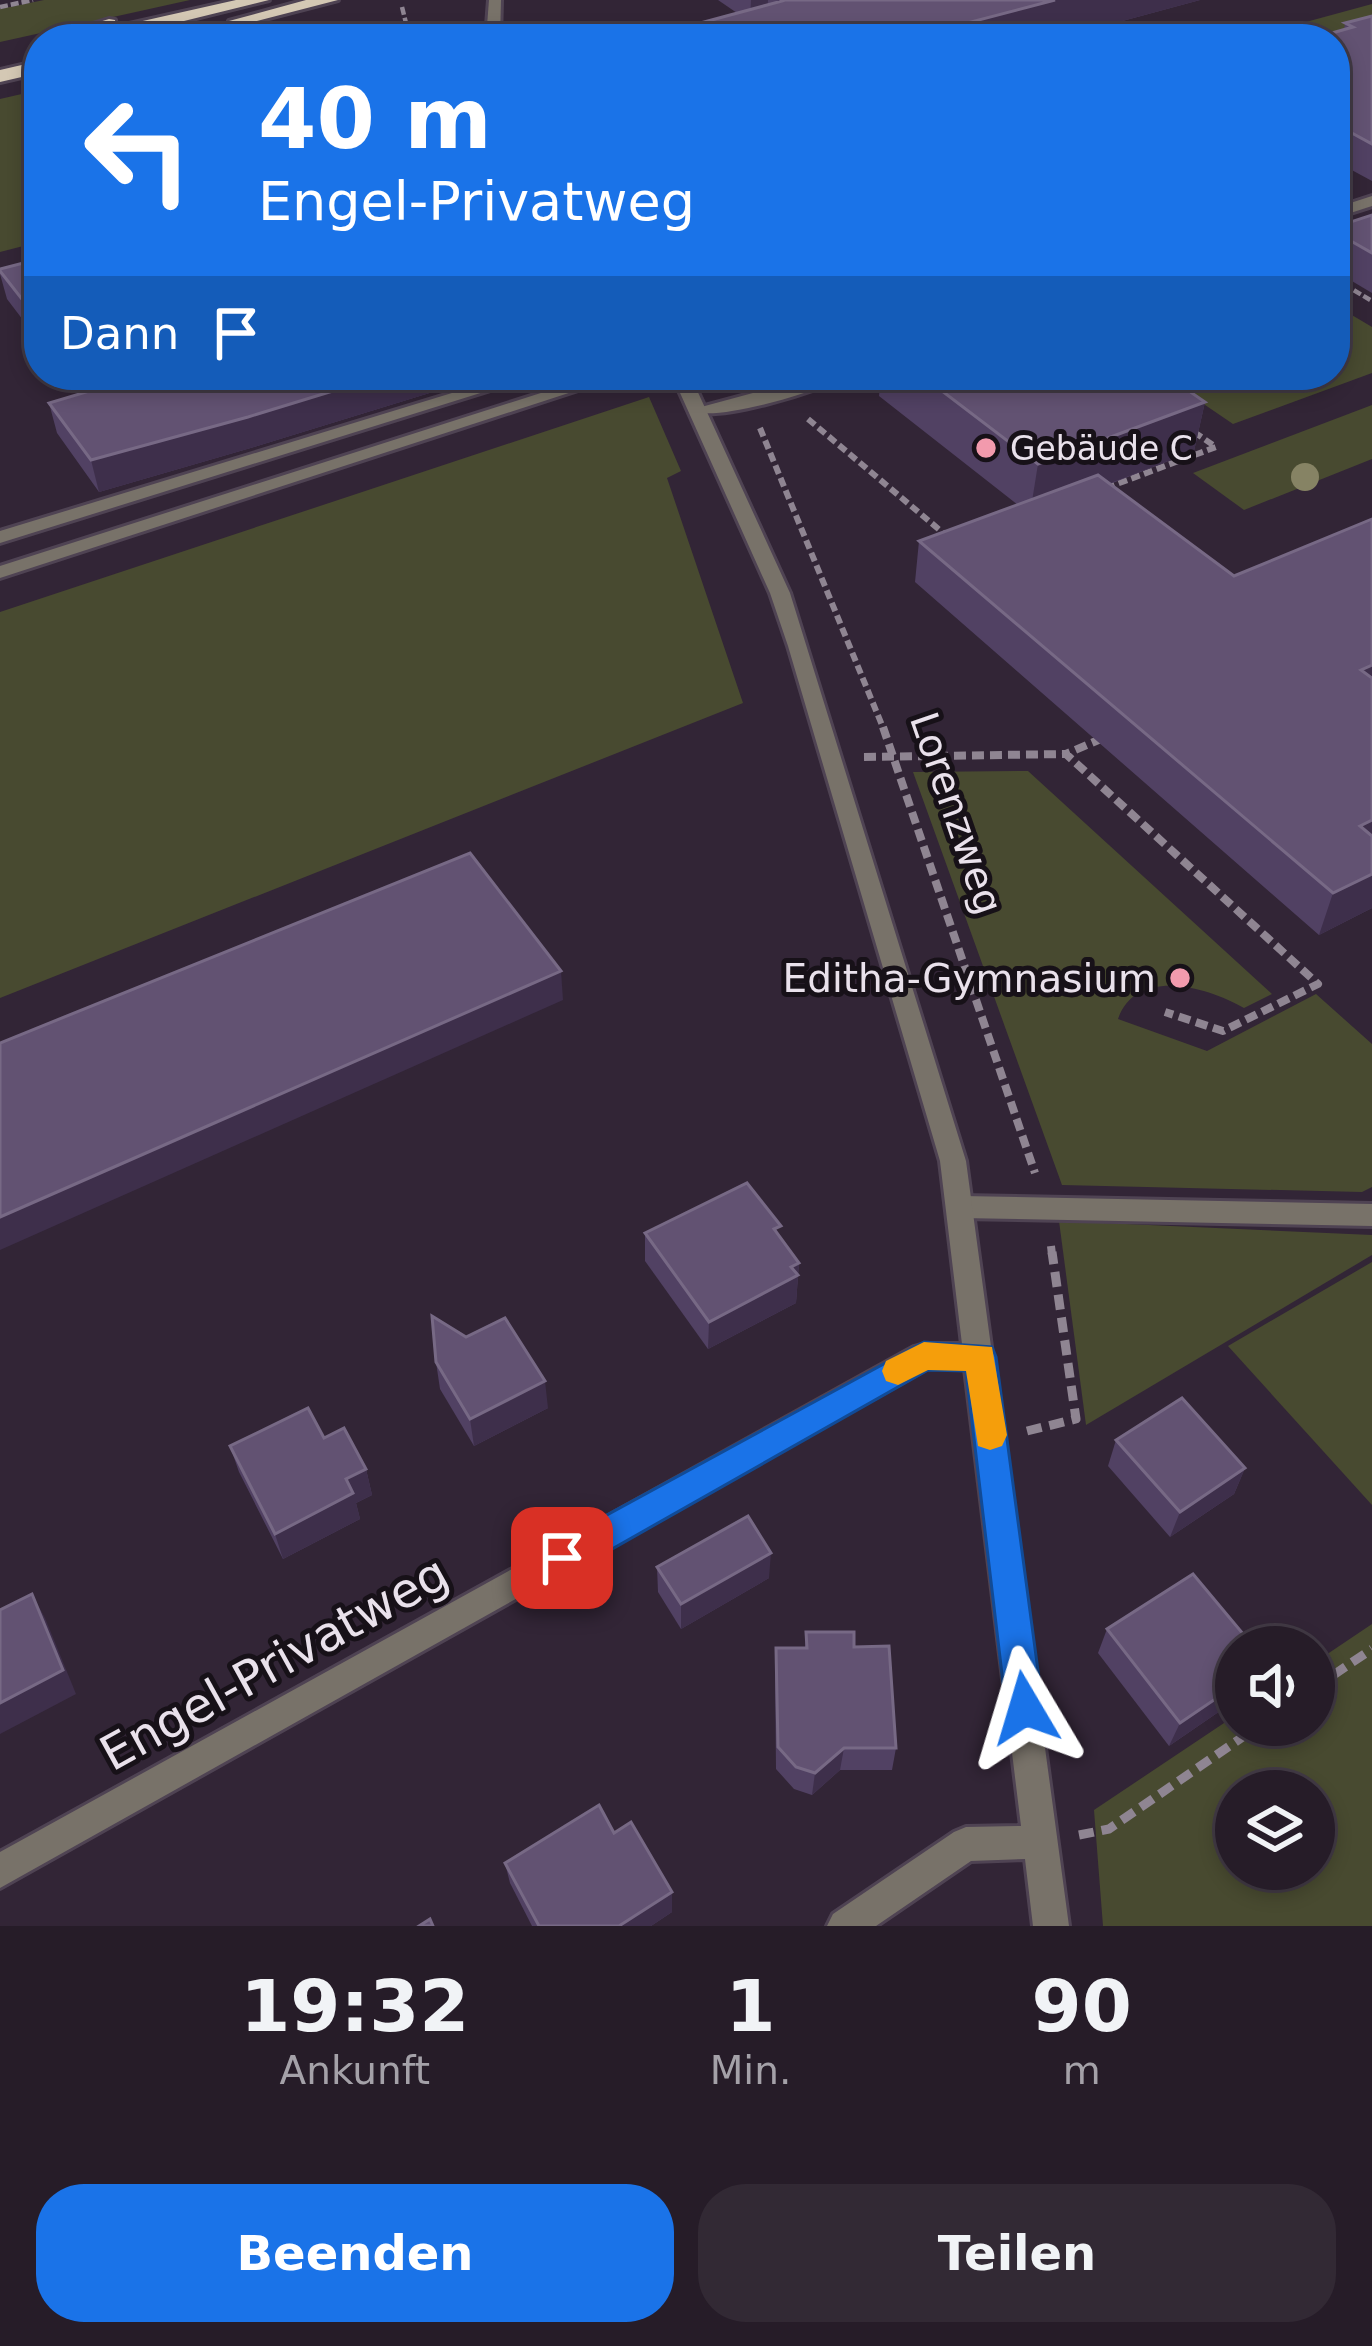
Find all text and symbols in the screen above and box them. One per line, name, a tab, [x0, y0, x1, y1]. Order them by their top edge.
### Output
text: 40 m	[258, 70, 492, 168]
icon: left	[60, 72, 216, 228]
text: Engel-Privatweg	[258, 170, 695, 233]
icon: arrive	[203, 300, 269, 366]
text: Dann	[60, 307, 179, 360]
place label: Gebäude C	[1010, 429, 1193, 468]
marker: Gebäude C	[973, 435, 999, 461]
street label: Lorenzweg	[901, 707, 1012, 920]
place label: Editha-Gymnasium	[783, 956, 1156, 1001]
marker: Editha-Gymnasium	[1167, 965, 1193, 991]
pin	[511, 1507, 613, 1609]
icon: arrive	[529, 1525, 595, 1591]
street label: Engel-Privatweg	[91, 1544, 457, 1782]
map controls	[1215, 1626, 1335, 1890]
button: sound	[1215, 1626, 1335, 1746]
position arrow	[962, 1645, 1088, 1771]
button: layers	[1215, 1770, 1335, 1890]
text: 19:32	[240, 1964, 469, 2048]
text: 1	[725, 1964, 776, 2048]
text: 90	[1032, 1964, 1132, 2048]
text: Ankunft	[280, 2048, 430, 2093]
text: Min.	[710, 2048, 791, 2093]
text: m	[1063, 2048, 1101, 2093]
button: Beenden	[36, 2184, 674, 2322]
button: Teilen	[698, 2184, 1336, 2322]

